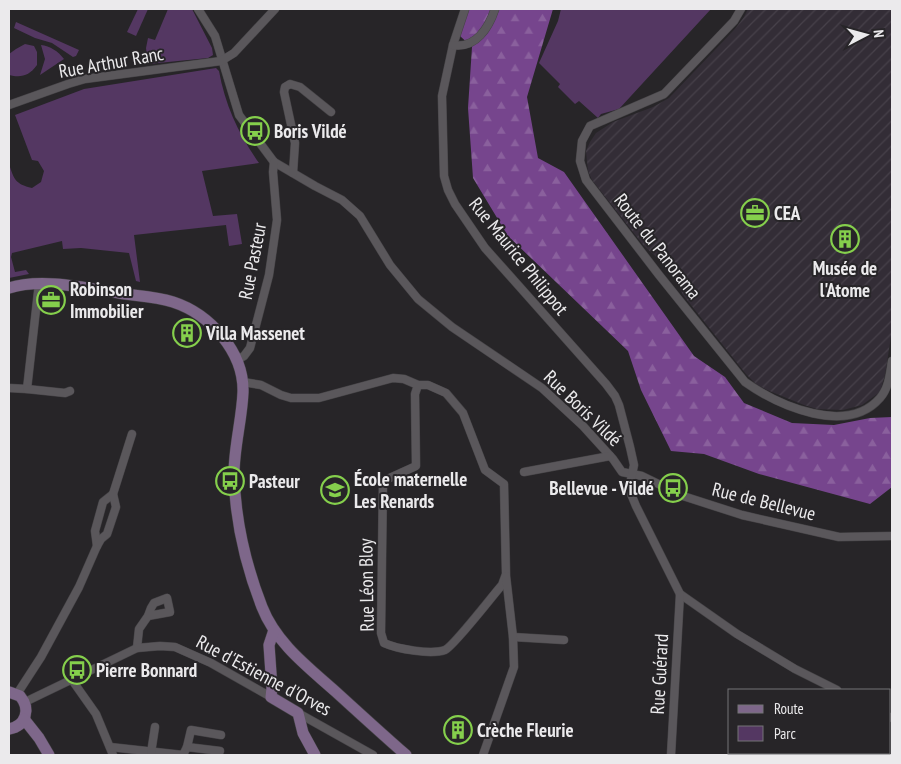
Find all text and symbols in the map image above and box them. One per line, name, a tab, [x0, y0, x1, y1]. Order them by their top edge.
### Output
north arrow	[841, 10, 891, 60]
text: N	[870, 29, 888, 38]
street label: Rue Arthur Ranc	[57, 41, 166, 83]
bus stop icon: Boris Vildé	[240, 116, 270, 146]
place label: Boris Vildé	[274, 119, 347, 143]
street label: Route du Panorama	[609, 188, 707, 304]
street label: Rue Maurice Philippot	[464, 192, 574, 320]
office icon: CEA	[740, 198, 770, 228]
place label: CEA	[774, 201, 801, 225]
street label: Rue Pasteur	[233, 220, 271, 301]
building icon: Musée de l'Atome	[830, 224, 860, 254]
place label: Musée de l'Atome	[813, 256, 877, 302]
place label: Robinson Immobilier	[70, 277, 144, 323]
office icon: Robinson Immobilier	[36, 285, 66, 315]
building icon: Villa Massenet	[172, 318, 202, 348]
place label: Villa Massenet	[205, 321, 305, 345]
street label: Rue Boris Vildé	[539, 365, 627, 451]
bus stop icon: Pasteur	[215, 466, 245, 496]
place label: École maternelle Les Renards	[354, 467, 467, 513]
place label: Pasteur	[249, 469, 300, 493]
bus stop icon: Bellevue - Vildé	[658, 473, 688, 503]
school or university icon: École maternelle Les Renards	[320, 475, 350, 505]
place label: Bellevue - Vildé	[549, 476, 654, 500]
street label: Rue de Bellevue	[710, 477, 818, 526]
street label: Rue Léon Bloy	[353, 537, 379, 632]
street label: Rue d'Estienne d'Orves	[192, 629, 336, 721]
street label: Rue Guérard	[645, 633, 673, 715]
bus stop icon: Pierre Bonnard	[62, 655, 92, 685]
place label: Pierre Bonnard	[96, 658, 197, 682]
legend	[728, 689, 891, 754]
text: Route	[774, 699, 804, 718]
building icon: Crèche Fleurie	[443, 715, 473, 745]
place label: Crèche Fleurie	[477, 718, 574, 742]
text: Parc	[774, 724, 796, 743]

